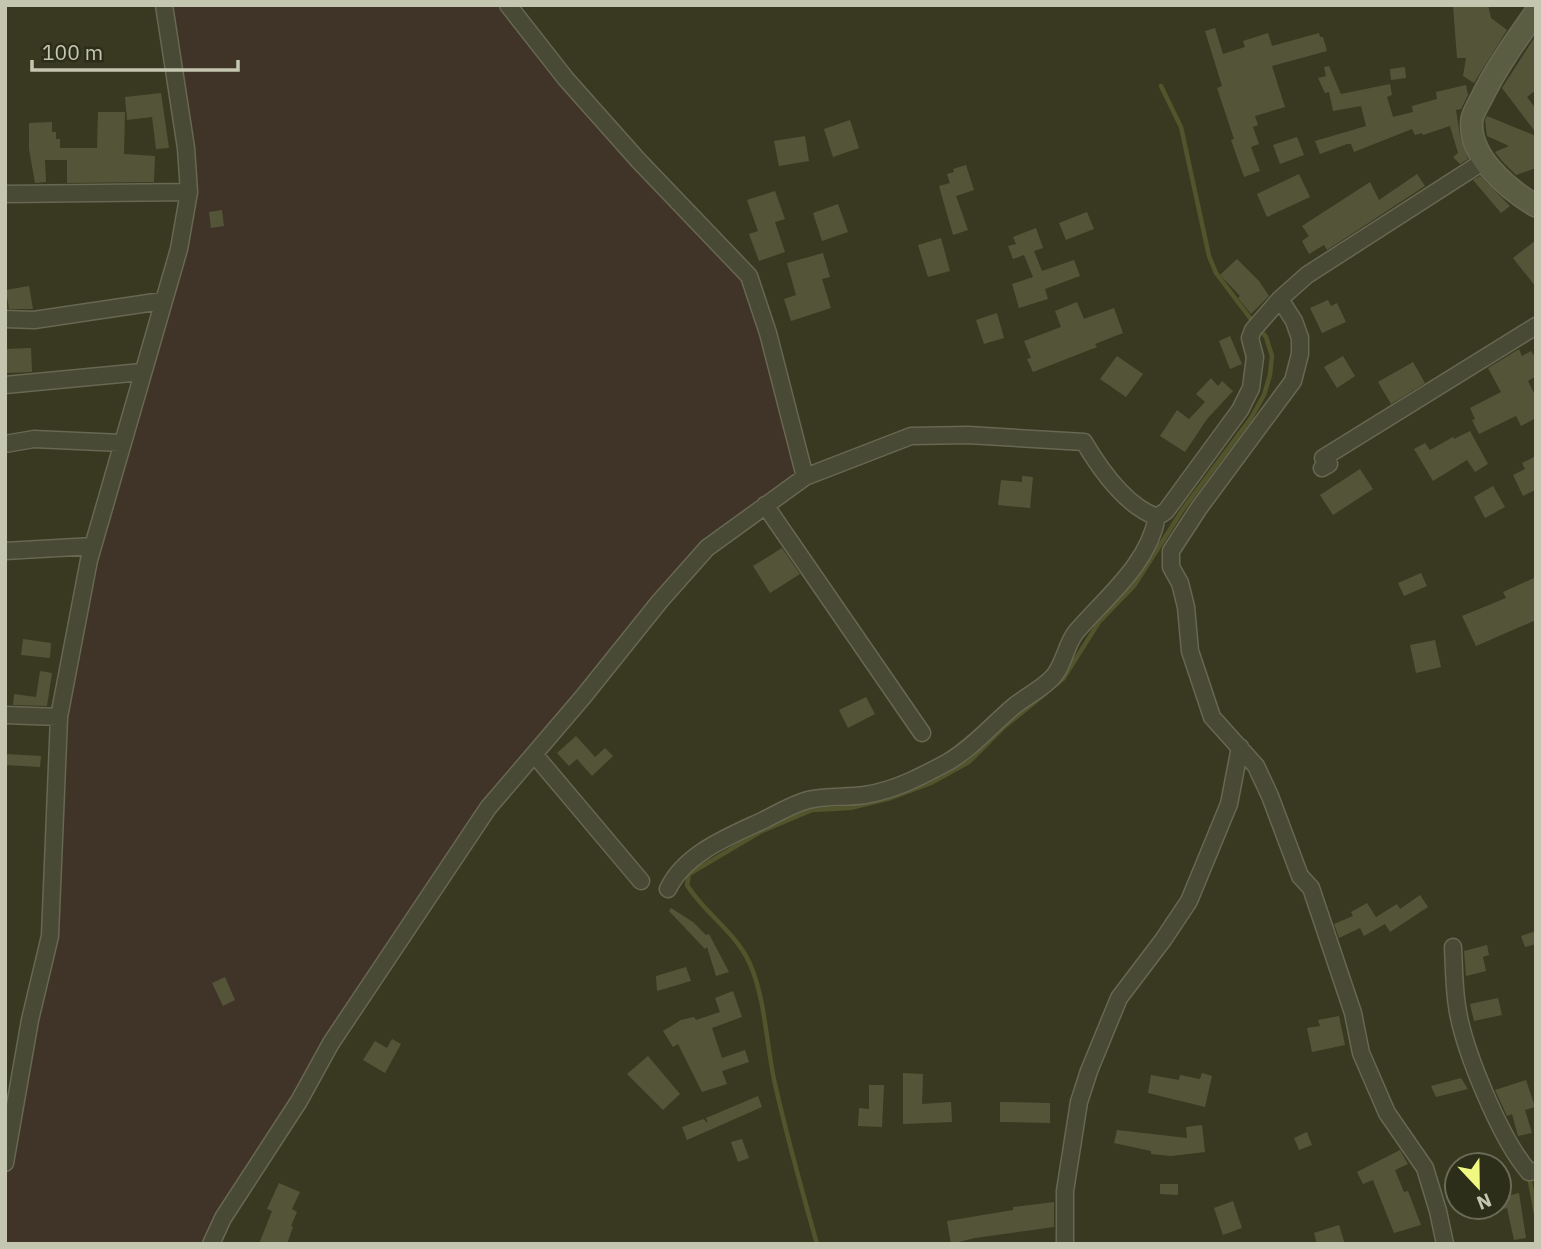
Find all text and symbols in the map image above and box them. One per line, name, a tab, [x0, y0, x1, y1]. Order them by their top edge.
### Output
scale bar	[32, 28, 238, 72]
text: 100 m	[42, 38, 103, 66]
north arrow	[1443, 1151, 1513, 1221]
text: N	[1473, 1188, 1495, 1215]

